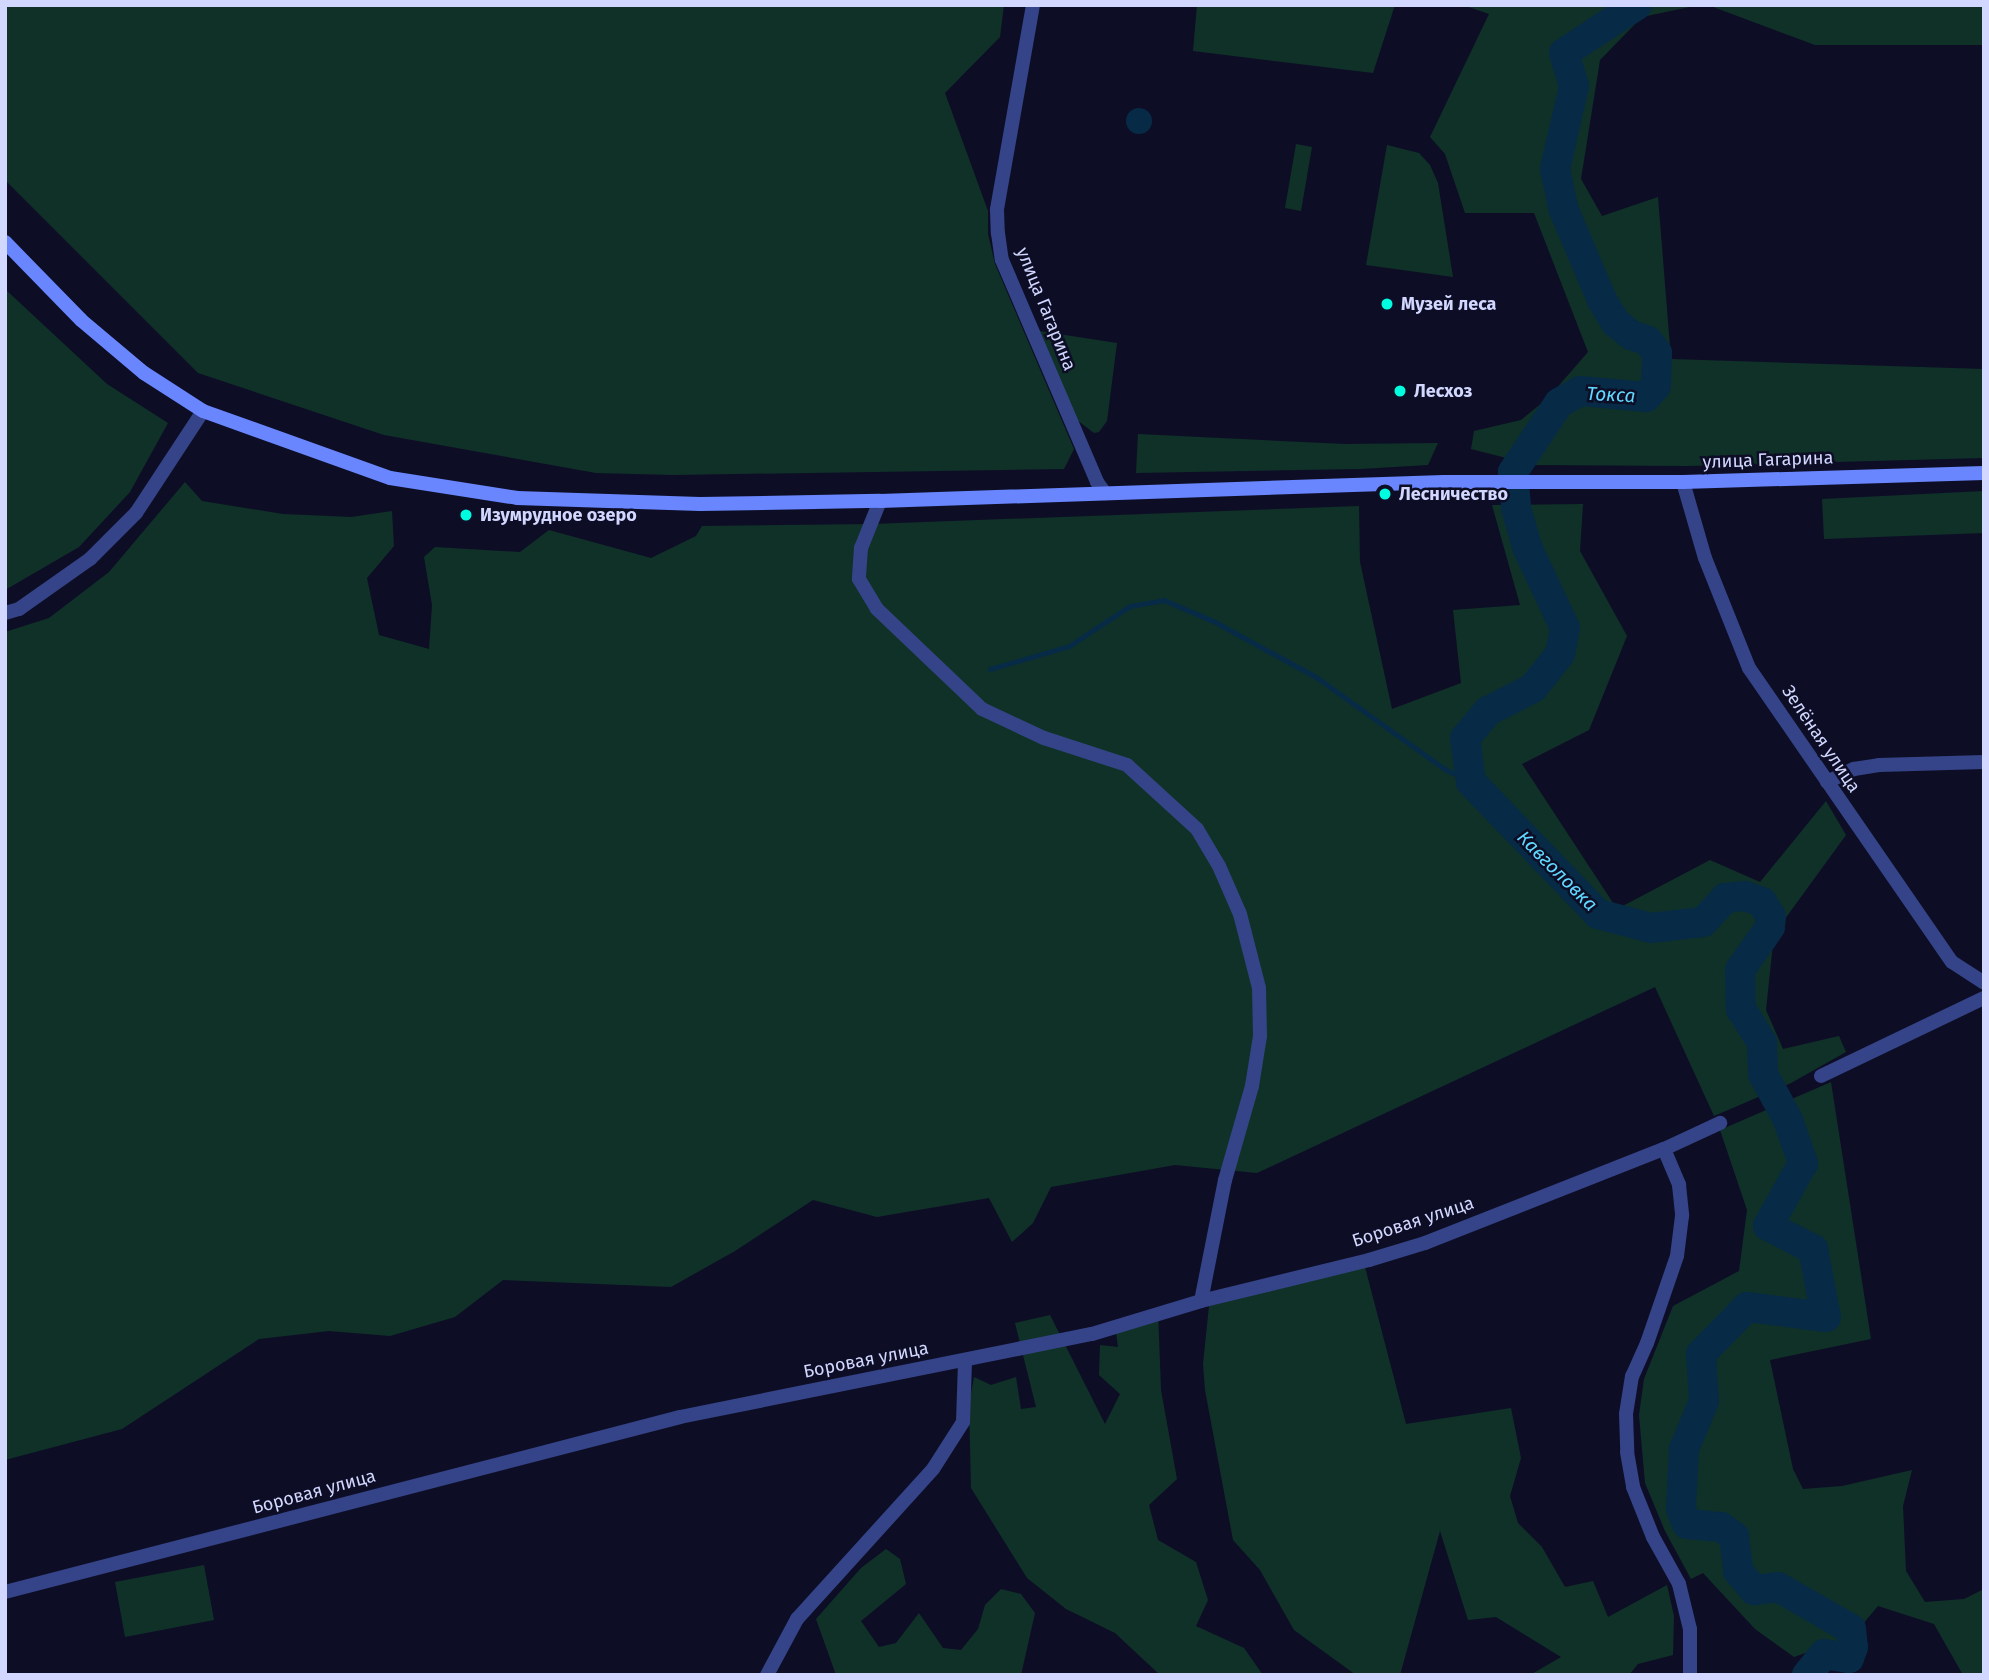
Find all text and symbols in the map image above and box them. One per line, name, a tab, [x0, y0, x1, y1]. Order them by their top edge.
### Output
street label: улица Гагарина	[1011, 244, 1081, 374]
place label: Музей леса	[1401, 293, 1496, 315]
marker: Музей леса	[1379, 296, 1395, 312]
place label: Лесхоз	[1414, 380, 1472, 402]
water label: Токса	[1586, 382, 1636, 408]
marker: Лесхоз	[1392, 383, 1408, 399]
street label: улица Гагарина	[1702, 447, 1834, 473]
place label: Лесничество	[1399, 483, 1508, 505]
marker: Лесничество	[1377, 486, 1393, 502]
place label: Изумрудное озеро	[480, 504, 637, 526]
marker: Изумрудное озеро	[458, 507, 474, 523]
street label: Зелёная улица	[1777, 681, 1865, 797]
water label: Кавголовка	[1512, 826, 1602, 916]
street label: Боровая улица	[1349, 1192, 1477, 1252]
street label: Боровая улица	[802, 1337, 930, 1383]
street label: Боровая улица	[250, 1465, 378, 1519]

